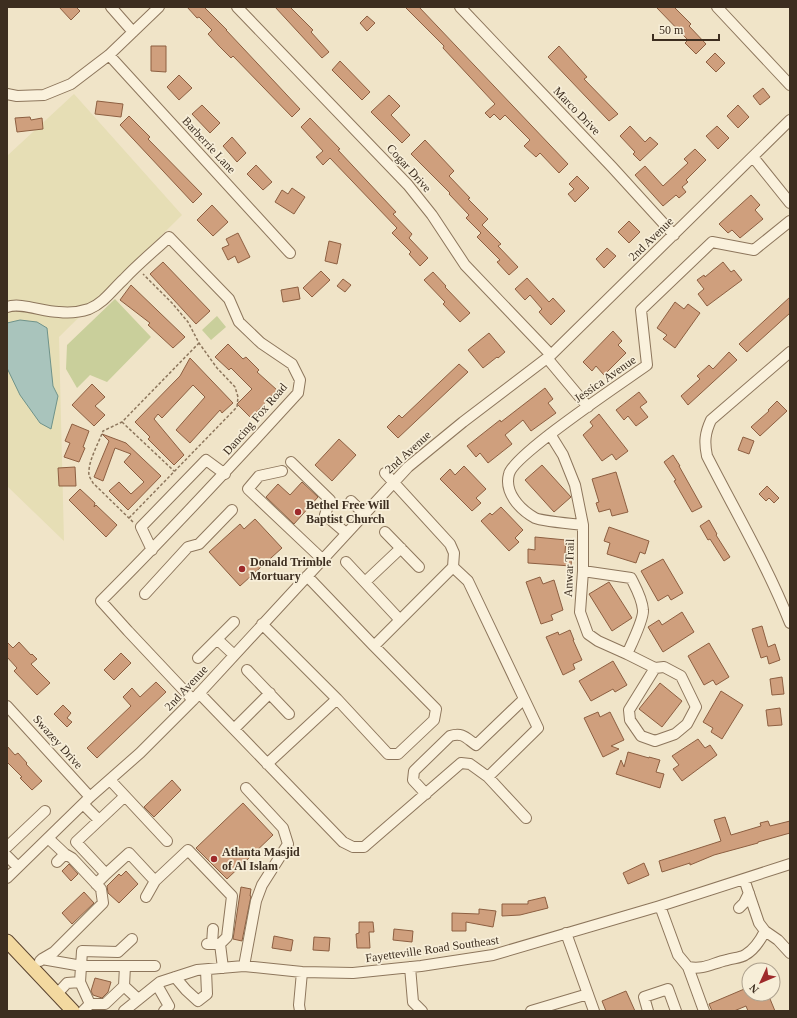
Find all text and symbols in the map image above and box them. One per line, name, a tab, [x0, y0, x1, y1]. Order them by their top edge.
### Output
scale bar	[653, 16, 719, 42]
text: 50 m	[659, 23, 684, 37]
street label: Marco Drive	[551, 84, 603, 138]
street label: Barberrie Lane	[179, 114, 239, 176]
street label: Cogar Drive	[384, 141, 434, 195]
street label: 2nd Avenue	[626, 214, 676, 264]
street label: Jessica Avenue	[571, 353, 639, 405]
street label: Dancing Fox Road	[220, 380, 290, 458]
street label: 2nd Avenue	[382, 428, 434, 476]
place label: Bethel Free Will Baptist Church	[306, 498, 390, 526]
marker: Bethel Free Will Baptist Church	[293, 507, 303, 517]
street label: Anwar Trail	[561, 538, 577, 597]
place label: Donald Trimble Mortuary	[250, 555, 332, 583]
marker: Donald Trimble Mortuary	[237, 564, 247, 574]
street label: 2nd Avenue	[162, 662, 210, 714]
street label: Swazey Drive	[30, 712, 86, 772]
place label: Atlanta Masjid of Al Islam	[222, 845, 300, 873]
marker: Atlanta Masjid of Al Islam	[209, 854, 219, 864]
street label: Fayetteville Road Southeast	[364, 933, 500, 965]
north arrow	[741, 962, 781, 1002]
text: N	[747, 982, 761, 996]

